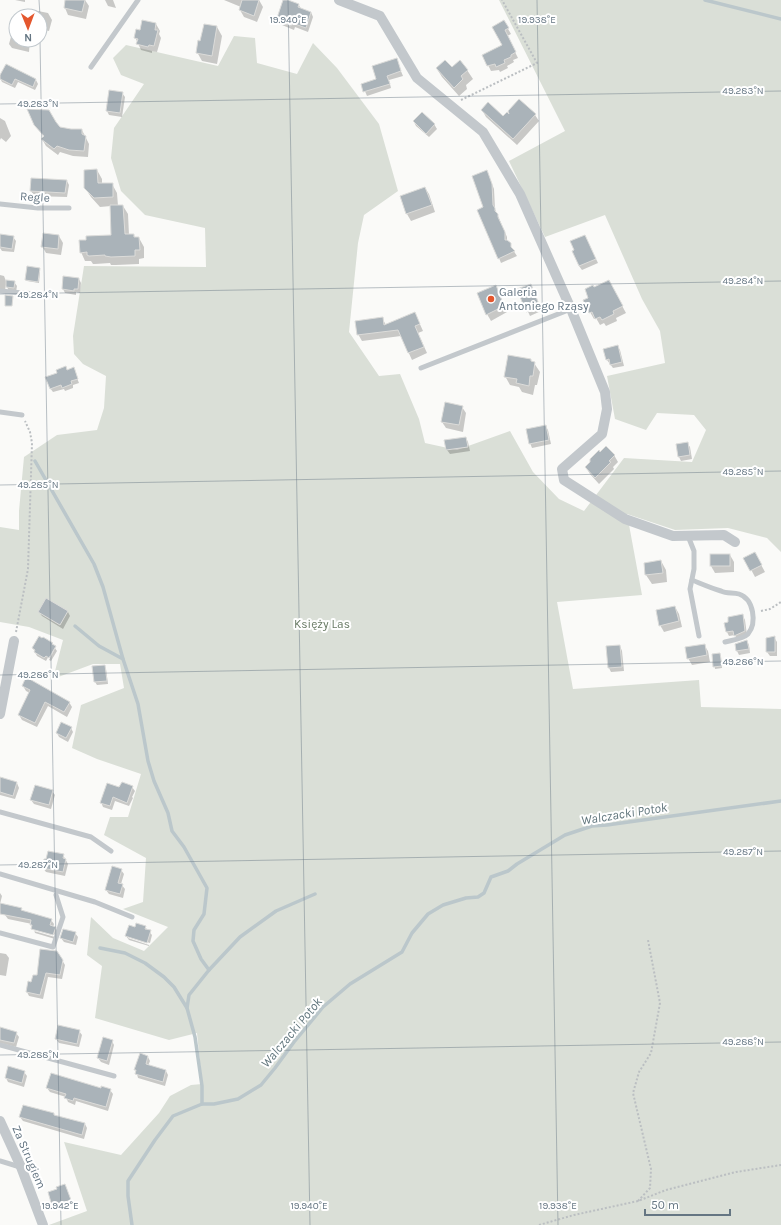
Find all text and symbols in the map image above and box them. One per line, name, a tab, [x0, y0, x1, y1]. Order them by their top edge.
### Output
north arrow	[8, 8, 48, 48]
text: 19.940°E	[269, 14, 307, 26]
text: 19.938°E	[518, 14, 556, 26]
text: N	[24, 31, 32, 44]
text: 49.283°N	[722, 85, 764, 97]
text: 49.283°N	[17, 98, 59, 110]
street label: Regle	[20, 189, 50, 205]
text: 49.284°N	[723, 275, 763, 287]
place label: Galeria Antoniego Rząsy	[499, 285, 589, 313]
text: 49.284°N	[18, 289, 58, 301]
marker: Galeria Antoniego Rząsy	[486, 294, 496, 304]
text: 49.285°N	[722, 466, 764, 478]
text: 49.285°N	[17, 479, 59, 491]
park label: Księży Las	[294, 617, 350, 631]
text: 49.286°N	[722, 656, 764, 668]
text: 49.286°N	[17, 669, 59, 681]
water label: Walczacki Potok	[580, 799, 669, 828]
text: 49.287°N	[723, 846, 763, 858]
text: 49.287°N	[18, 859, 58, 871]
water label: Walczacki Potok	[258, 994, 325, 1071]
text: 49.288°N	[722, 1036, 764, 1048]
text: 49.288°N	[17, 1049, 59, 1061]
street label: Za Strugiem	[9, 1123, 49, 1191]
scale bar	[645, 1191, 730, 1217]
text: 50 m	[651, 1198, 679, 1212]
text: 19.942°E	[41, 1200, 79, 1212]
text: 19.940°E	[290, 1200, 328, 1212]
text: 19.938°E	[539, 1200, 577, 1212]

